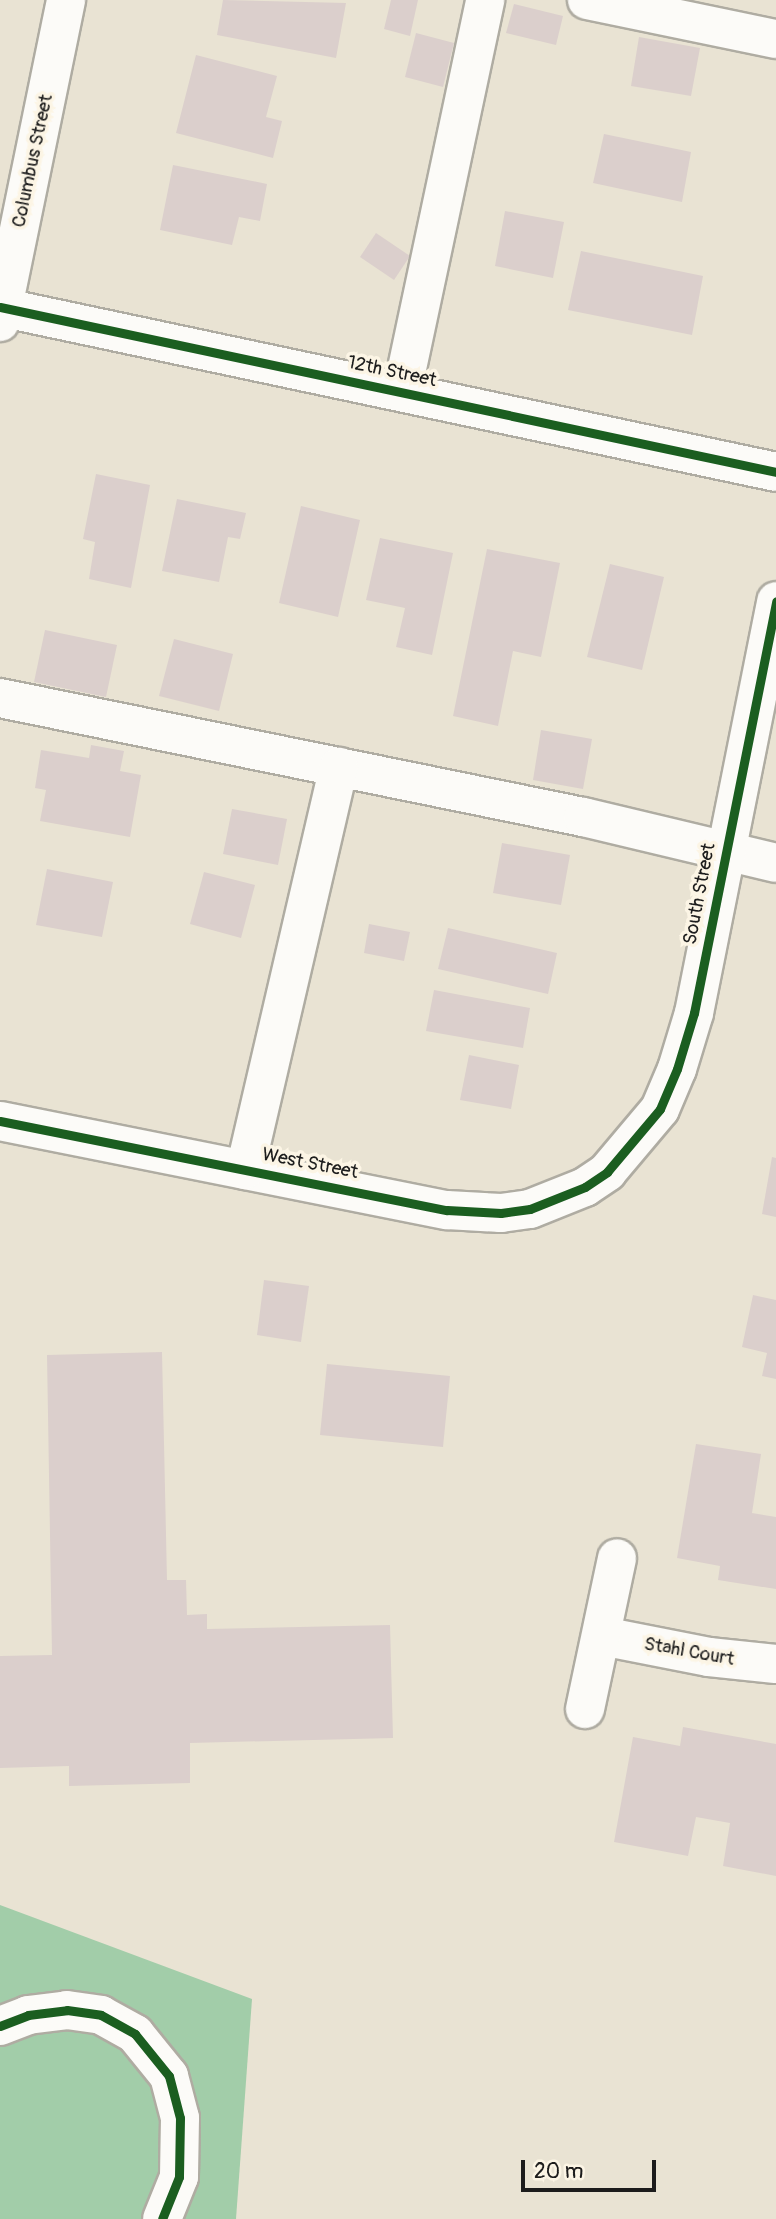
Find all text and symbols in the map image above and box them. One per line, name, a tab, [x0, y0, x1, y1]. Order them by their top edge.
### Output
street label: Columbus Street	[8, 92, 58, 230]
street label: 12th Street	[345, 351, 439, 393]
street label: South Street	[679, 841, 721, 947]
street label: West Street	[260, 1144, 360, 1184]
street label: Stahl Court	[642, 1633, 736, 1671]
scale bar	[524, 2146, 659, 2190]
text: 20 m	[534, 2158, 583, 2185]

